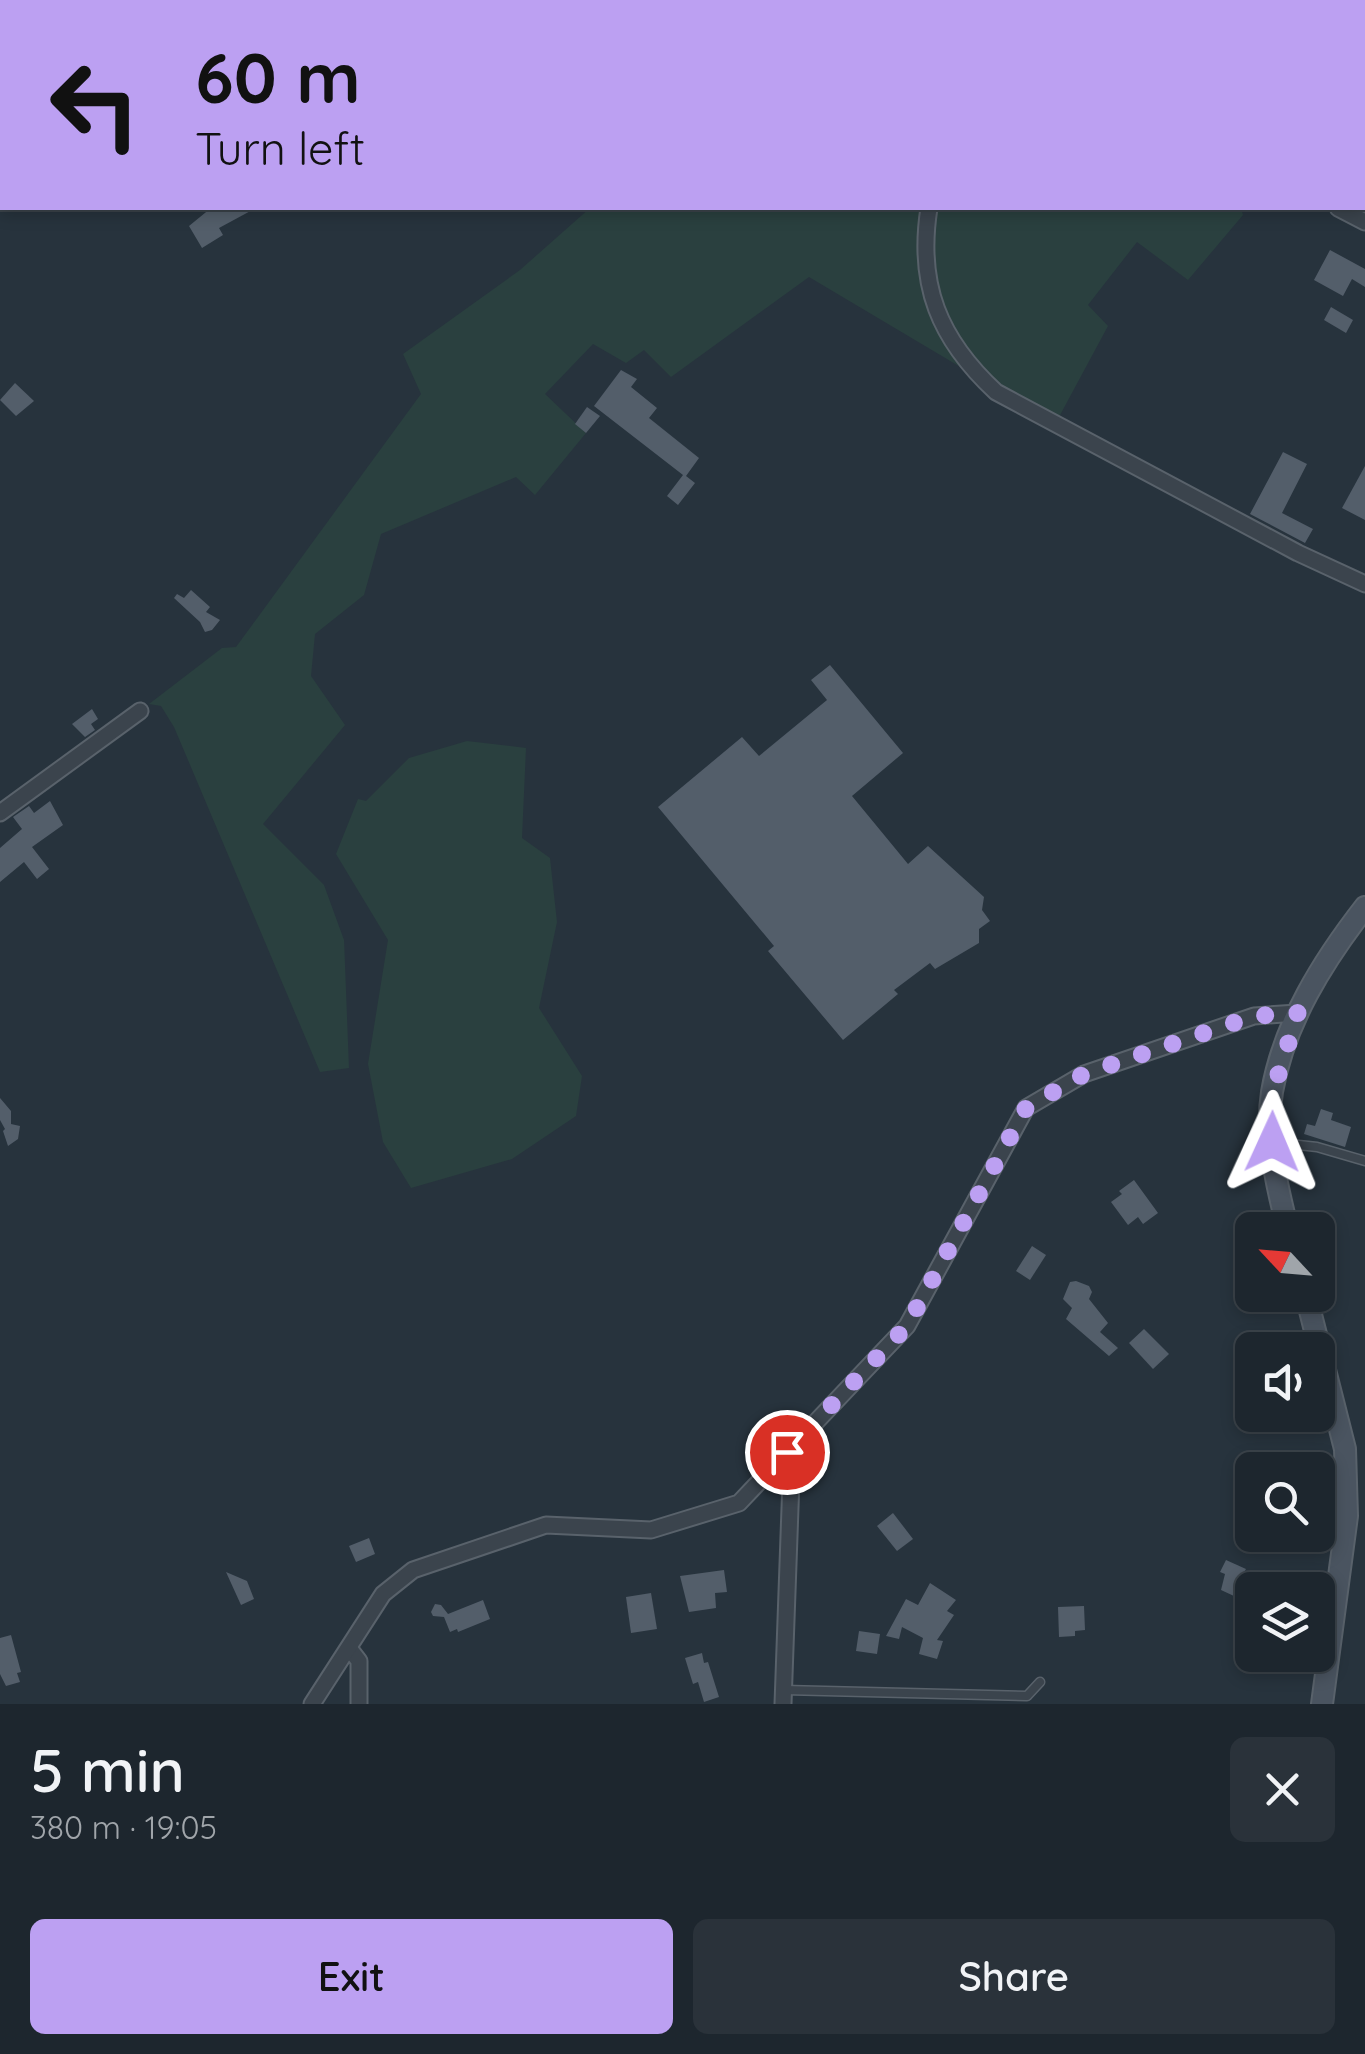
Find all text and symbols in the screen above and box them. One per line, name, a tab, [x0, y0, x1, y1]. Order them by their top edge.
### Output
text: 60 m	[195, 33, 361, 121]
icon: left	[30, 40, 160, 170]
text: Turn left	[195, 120, 365, 176]
position arrow	[1220, 1090, 1324, 1194]
north arrow	[1235, 1212, 1335, 1312]
map controls	[1235, 1212, 1335, 1672]
button: sound	[1235, 1332, 1335, 1432]
pin	[745, 1410, 830, 1495]
icon: arrive	[760, 1425, 815, 1480]
button: search	[1235, 1452, 1335, 1552]
button: layers	[1235, 1572, 1335, 1672]
text: 5 min	[30, 1732, 185, 1807]
button: close	[1230, 1737, 1335, 1842]
text: 380 m · 19:05	[30, 1807, 217, 1847]
button: Exit	[30, 1919, 673, 2034]
button: Share	[693, 1919, 1335, 2034]

